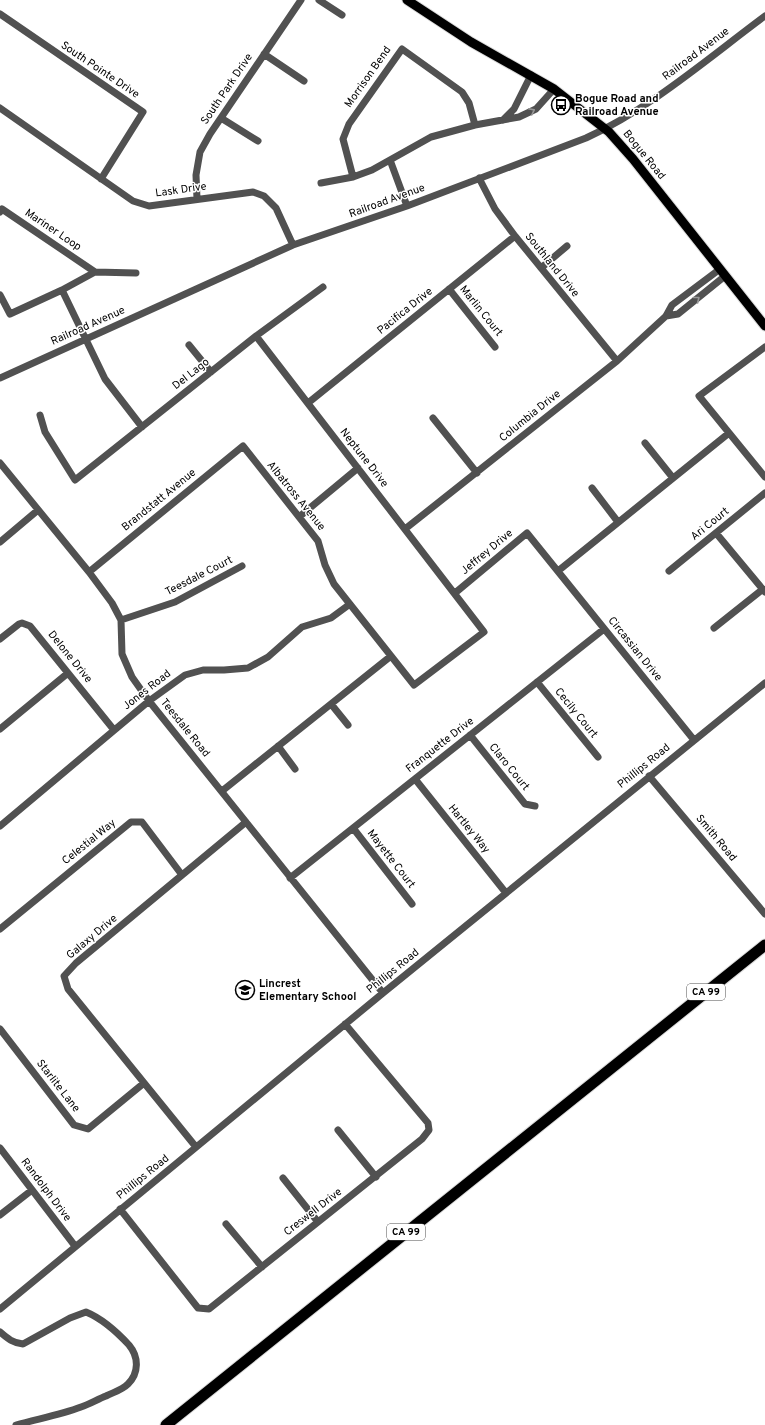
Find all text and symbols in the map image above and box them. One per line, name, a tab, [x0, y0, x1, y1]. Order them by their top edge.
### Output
street label: Railroad Avenue	[660, 24, 732, 84]
street label: South Pointe Drive	[58, 38, 142, 102]
street label: Morrison Bend	[342, 43, 394, 111]
street label: South Park Drive	[198, 51, 256, 127]
place label: Bogue Road and Railroad Avenue	[575, 92, 659, 119]
bus stop icon: Bogue Road and Railroad Avenue	[550, 94, 572, 116]
one-way arrow	[528, 108, 535, 115]
street label: Bogue Road	[620, 127, 668, 183]
street label: Lask Drive	[154, 179, 208, 201]
street label: Railroad Avenue	[347, 181, 427, 221]
street label: Mariner Loop	[22, 206, 84, 254]
street label: Southland Drive	[522, 230, 582, 300]
street label: Marlin Court	[456, 283, 506, 339]
street label: Pacifica Drive	[374, 284, 436, 338]
one-way arrow	[692, 296, 699, 303]
street label: Railroad Avenue	[49, 303, 127, 349]
street label: Del Lago	[170, 355, 212, 393]
street label: Columbia Drive	[496, 387, 564, 445]
street label: Neptune Drive	[337, 426, 391, 490]
street label: Albatross Avenue	[264, 458, 328, 534]
street label: Brandstatt Avenue	[119, 466, 199, 534]
street label: Ari Court	[688, 504, 732, 544]
street label: Jeffrey Drive	[458, 526, 516, 578]
street label: Teesdale Court	[163, 553, 235, 599]
street label: Circassian Drive	[605, 614, 665, 684]
street label: Delone Drive	[45, 628, 95, 686]
street label: Jones Road	[120, 667, 174, 713]
street label: Cecily Court	[551, 685, 601, 741]
street label: Teesdale Road	[157, 696, 213, 760]
street label: Franquette Drive	[403, 714, 477, 776]
street label: Phillips Road	[615, 740, 673, 792]
street label: Claro Court	[486, 741, 532, 793]
street label: Hartley Way	[445, 802, 493, 856]
street label: Smith Road	[692, 812, 740, 864]
street label: Celestial Way	[59, 816, 119, 868]
street label: Mayette Court	[364, 827, 418, 891]
street label: Galaxy Drive	[64, 912, 120, 962]
street label: Phillips Road	[364, 945, 422, 997]
place label: Lincrest Elementary School	[259, 977, 356, 1004]
school or university icon: Lincrest Elementary School	[234, 979, 256, 1001]
road number: CA 99	[687, 984, 725, 1000]
street label: Starlite Lane	[33, 1057, 83, 1115]
street label: Phillips Road	[114, 1151, 172, 1203]
street label: Randolph Drive	[18, 1156, 74, 1225]
street label: Creswell Drive	[281, 1185, 345, 1239]
road number: CA 99	[387, 1224, 425, 1240]

